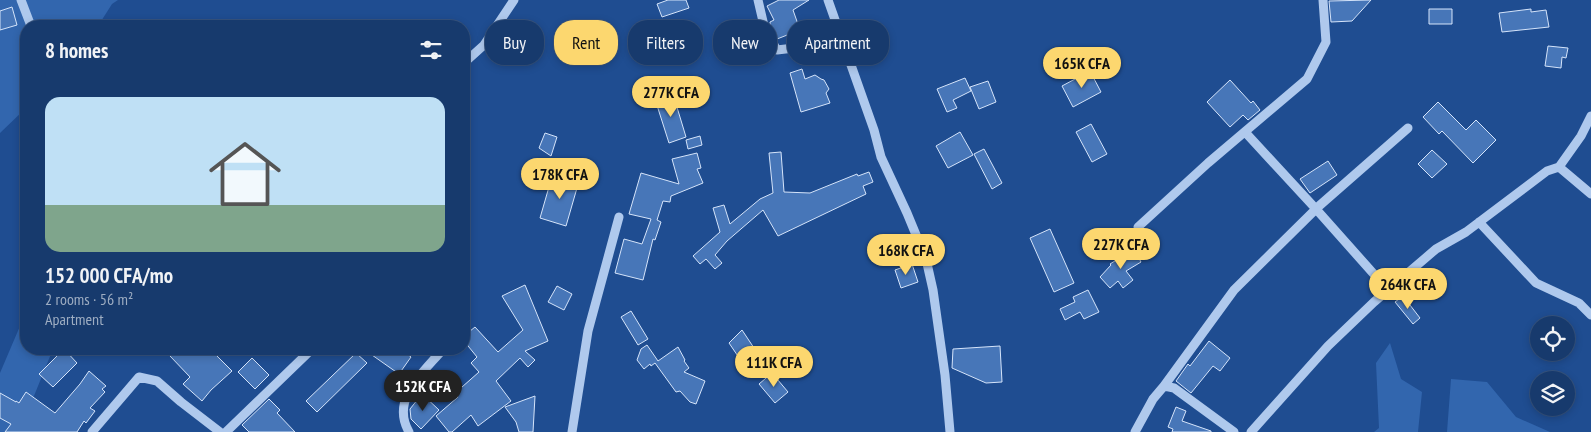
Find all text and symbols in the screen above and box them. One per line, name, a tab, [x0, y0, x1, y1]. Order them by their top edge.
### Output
chip: Buy	[485, 20, 544, 65]
chip: Rent	[554, 20, 618, 65]
chip: Filters	[628, 20, 703, 65]
chip: New	[713, 20, 777, 65]
chip: Apartment	[787, 20, 889, 65]
icon: filters	[417, 36, 445, 64]
text: 8 homes	[45, 37, 108, 64]
pin: 165K CFA	[1030, 46, 1134, 89]
text: 165K CFA	[1054, 53, 1110, 73]
pin: 277K CFA	[619, 76, 723, 118]
text: 277K CFA	[643, 82, 699, 102]
icon: home	[200, 129, 290, 219]
pin: 178K CFA	[508, 158, 612, 200]
text: 178K CFA	[532, 164, 588, 184]
pin: 227K CFA	[1069, 228, 1173, 270]
pin: 168K CFA	[854, 234, 958, 276]
text: 227K CFA	[1093, 234, 1149, 254]
text: 168K CFA	[878, 240, 934, 260]
text: 152 000 CFA/mo	[45, 262, 173, 289]
pin: 264K CFA	[1356, 268, 1460, 310]
text: 264K CFA	[1380, 274, 1436, 294]
text: 2 rooms · 56 m²	[45, 289, 133, 309]
text: Apartment	[45, 309, 104, 329]
map controls	[1530, 316, 1575, 416]
button: locate	[1530, 316, 1575, 361]
pin: 111K CFA	[722, 346, 826, 388]
text: 111K CFA	[746, 352, 802, 372]
pin: 152K CFA	[371, 370, 475, 412]
button: layers	[1530, 371, 1575, 416]
text: 152K CFA	[395, 376, 451, 396]

